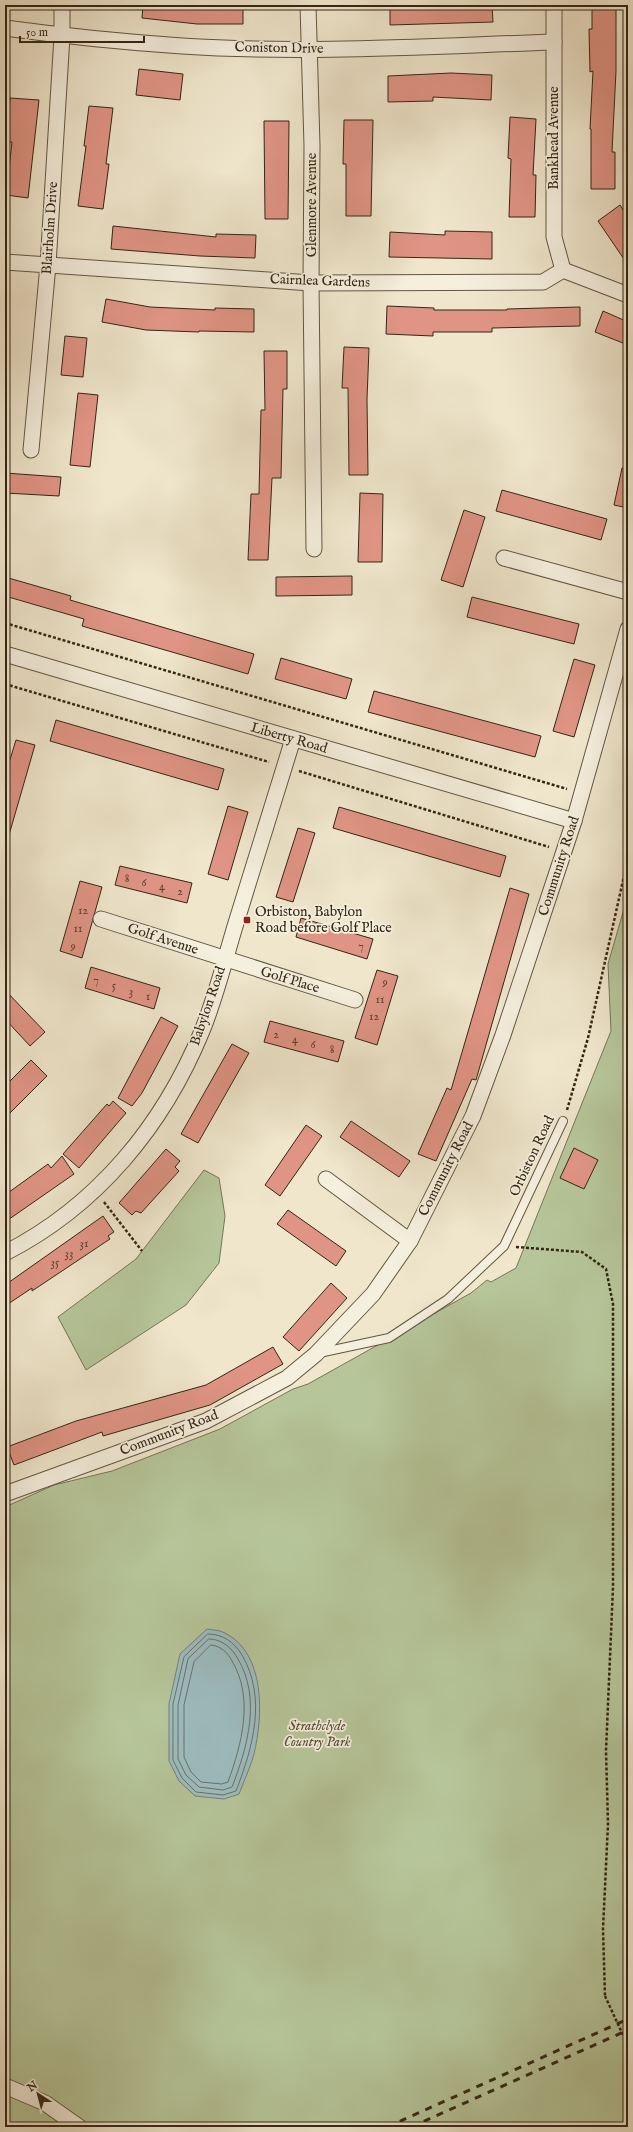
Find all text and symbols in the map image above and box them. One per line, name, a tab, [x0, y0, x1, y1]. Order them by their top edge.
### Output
scale bar	[20, 18, 144, 44]
text: 50 m	[26, 25, 48, 40]
street label: Coniston Drive	[234, 38, 324, 58]
street label: Bankhead Avenue	[545, 86, 563, 190]
street label: Glenmore Avenue	[303, 152, 321, 257]
street label: Blairholm Drive	[38, 180, 62, 275]
street label: Cairnlea Gardens	[270, 270, 371, 292]
street label: Liberty Road	[249, 718, 330, 758]
street label: Community Road	[534, 813, 584, 918]
house number: 8	[125, 871, 130, 886]
house number: 6	[141, 875, 147, 890]
house number: 4	[159, 879, 165, 894]
house number: 2	[177, 884, 183, 899]
house number: 12	[78, 903, 88, 918]
place label: Orbiston, Babylon Road before Golf Place	[255, 903, 392, 937]
marker: Orbiston, Babylon Road before Golf Place	[242, 915, 252, 925]
street label: Golf Avenue	[125, 919, 201, 959]
house number: 11	[74, 921, 82, 936]
house number: 9	[69, 939, 76, 954]
house number: 7	[358, 939, 364, 954]
street label: Golf Place	[258, 962, 322, 998]
street label: Babylon Road	[186, 963, 230, 1048]
house number: 7	[93, 973, 99, 988]
house number: 9	[381, 975, 388, 990]
house number: 5	[112, 978, 117, 993]
house number: 3	[129, 984, 133, 999]
house number: 1	[146, 989, 150, 1004]
house number: 11	[376, 992, 384, 1007]
house number: 12	[369, 1009, 379, 1024]
house number: 2	[273, 1027, 279, 1042]
house number: 4	[292, 1032, 298, 1047]
house number: 6	[310, 1037, 316, 1052]
house number: 8	[330, 1042, 335, 1057]
street label: Orbiston Road	[505, 1112, 559, 1199]
street label: Community Road	[414, 1118, 478, 1219]
house number: 31	[80, 1236, 88, 1251]
house number: 33	[65, 1246, 73, 1261]
house number: 35	[51, 1255, 60, 1270]
street label: Community Road	[117, 1406, 221, 1460]
park label: Strathclyde Country Park	[284, 1717, 351, 1751]
north arrow	[18, 2074, 58, 2114]
text: N	[24, 2078, 41, 2096]

